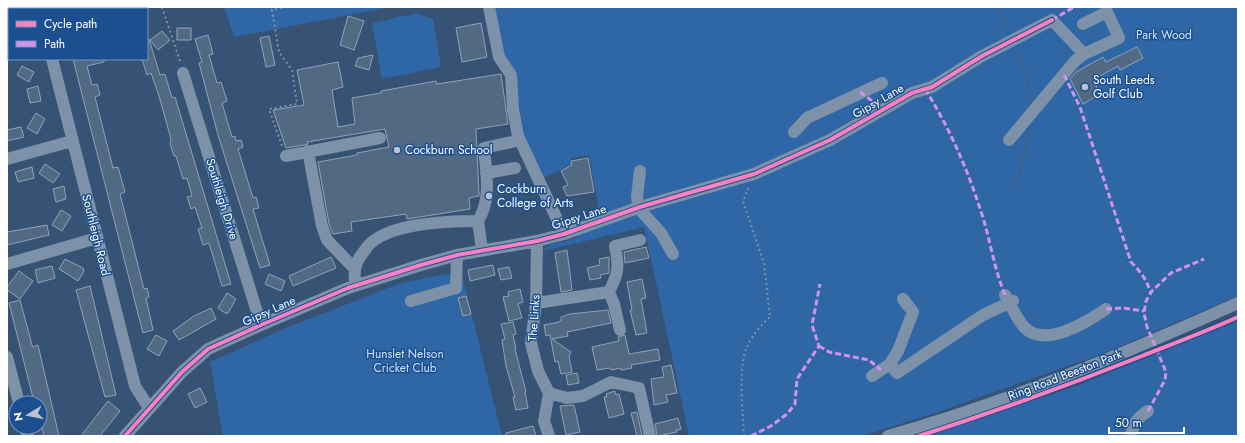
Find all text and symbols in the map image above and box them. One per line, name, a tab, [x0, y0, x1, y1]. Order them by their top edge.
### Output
legend	[8, 8, 148, 60]
text: Cycle path	[44, 15, 97, 33]
park label: Park Wood	[1136, 26, 1192, 44]
text: Path	[44, 35, 65, 53]
place label: South Leeds Golf Club	[1093, 71, 1155, 103]
street label: Gipsy Lane	[849, 79, 907, 123]
marker: South Leeds Golf Club	[1080, 82, 1090, 92]
place label: Cockburn School	[405, 141, 492, 159]
marker: Cockburn School	[392, 145, 402, 155]
street label: Southleigh Drive	[201, 156, 243, 242]
place label: Cockburn College of Arts	[497, 180, 574, 212]
marker: Cockburn College of Arts	[484, 191, 494, 201]
street label: Southleigh Road	[77, 192, 115, 278]
street label: Gipsy Lane	[549, 200, 609, 234]
street label: Gipsy Lane	[239, 291, 299, 331]
street label: The Links	[523, 294, 545, 342]
park label: Hunslet Nelson Cricket Club	[366, 345, 444, 377]
street label: Ring Road Beeston Park	[1005, 345, 1125, 405]
north arrow	[8, 395, 48, 435]
scale bar	[1109, 409, 1184, 435]
text: N	[10, 411, 27, 422]
text: 50 m	[1115, 414, 1142, 432]

